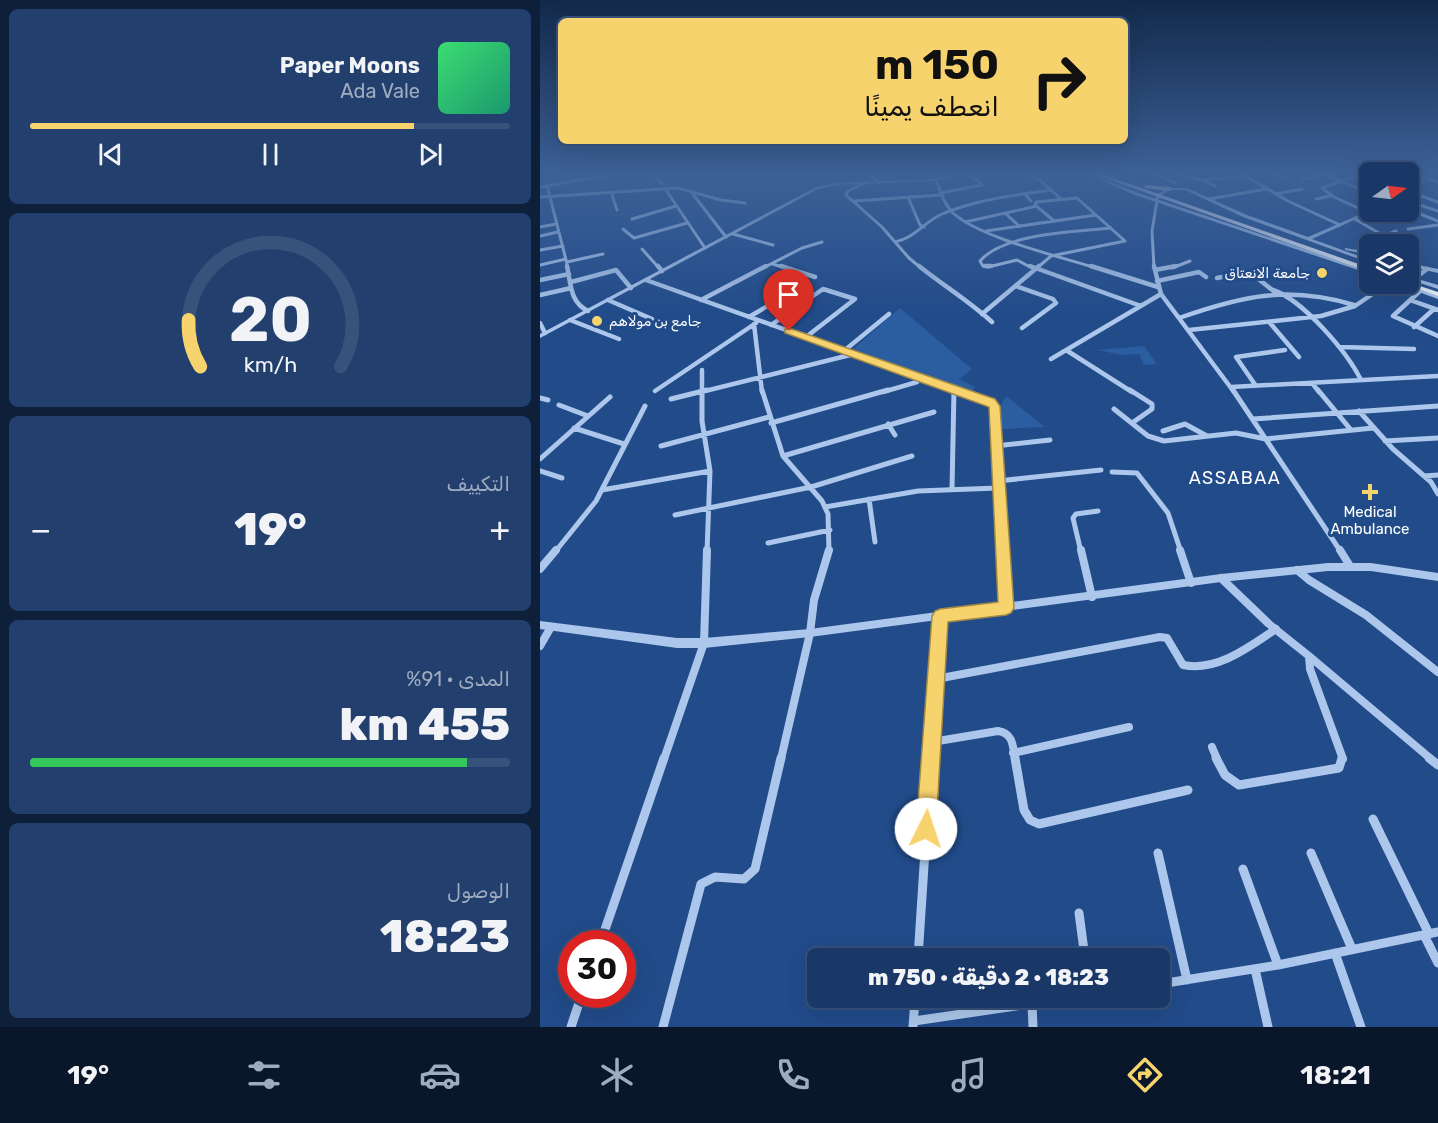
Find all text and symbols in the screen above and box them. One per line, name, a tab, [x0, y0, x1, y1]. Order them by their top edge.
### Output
text: 150 m	[875, 40, 999, 90]
icon: right	[1020, 42, 1098, 120]
text: Paper Moons	[280, 52, 420, 79]
text: Ada Vale	[340, 79, 420, 103]
text: انعطف يمينًا	[864, 91, 999, 123]
icon: previous	[94, 138, 127, 171]
icon: pause	[254, 138, 287, 171]
icon: next	[414, 138, 447, 171]
north arrow	[1359, 162, 1419, 222]
map controls	[1359, 162, 1419, 294]
button: layers	[1359, 234, 1419, 294]
place label: جامعة الانعتاق	[1225, 265, 1310, 282]
marker: جامعة الانعتاق	[1315, 266, 1329, 280]
pin	[763, 269, 814, 331]
icon: arrive	[772, 278, 805, 311]
text: 20	[229, 283, 311, 357]
place label: جامع بن مولاهم	[609, 313, 702, 332]
marker: جامع بن مولاهم	[590, 314, 604, 328]
text: km/h	[243, 352, 297, 377]
district label: ASSABAA	[1189, 467, 1281, 489]
text: التكييف	[447, 472, 510, 496]
marker: Medical Ambulance	[1361, 483, 1379, 501]
text: 19°	[234, 503, 307, 556]
place label: Medical Ambulance	[1330, 503, 1410, 538]
text: −	[30, 510, 51, 549]
text: +	[489, 510, 510, 549]
text: المدى · 91%	[406, 667, 510, 691]
text: 455 km	[340, 698, 510, 751]
position arrow	[894, 797, 958, 861]
text: الوصول	[447, 879, 510, 903]
text: 18:23	[380, 910, 510, 963]
speed limit sign: 30	[558, 930, 636, 1008]
text: 18:23 · 2 دقيقة · 750 m	[868, 964, 1109, 991]
icon: filters	[243, 1054, 285, 1096]
icon: car	[419, 1054, 461, 1096]
icon: climate	[596, 1054, 638, 1096]
icon: phone	[772, 1054, 814, 1096]
icon: music	[948, 1054, 990, 1096]
icon: directions	[1124, 1054, 1166, 1096]
text: 19°	[67, 1059, 109, 1091]
text: 18:21	[1300, 1059, 1371, 1091]

